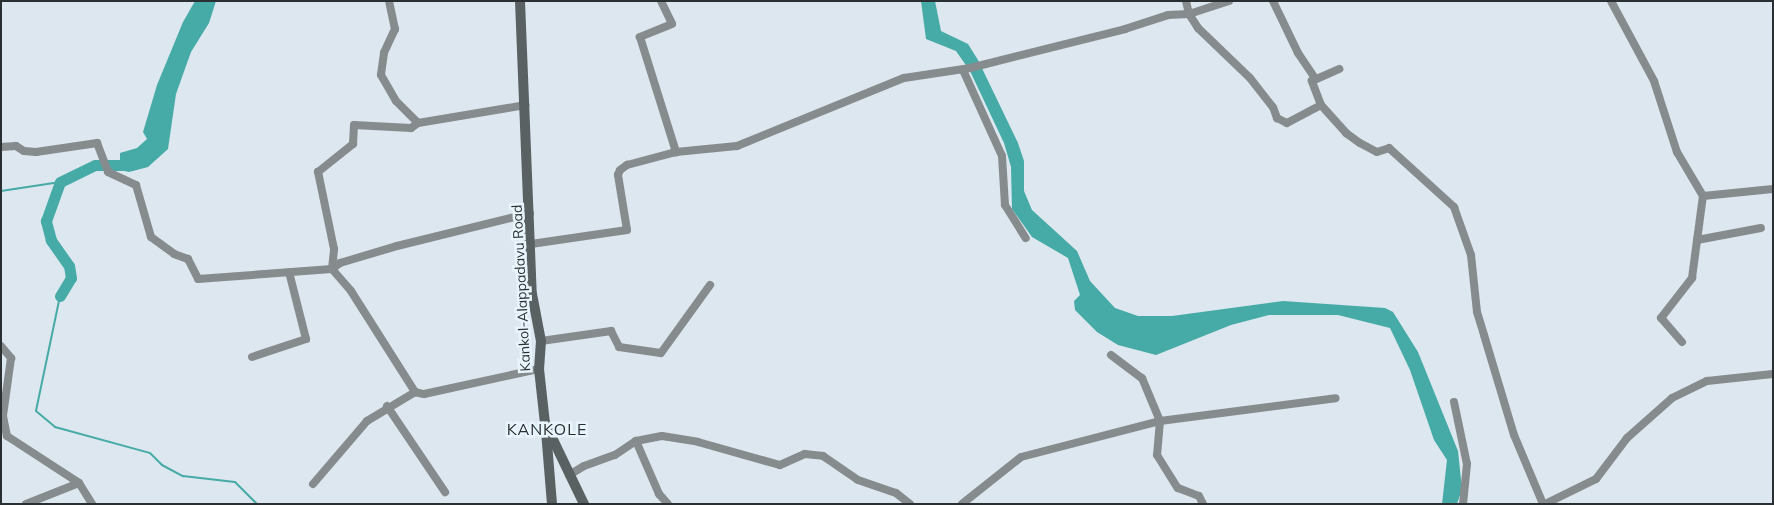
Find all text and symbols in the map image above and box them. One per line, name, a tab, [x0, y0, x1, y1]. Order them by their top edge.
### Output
street label: Kankol-Alappadavu Road	[508, 204, 534, 372]
district label: KANKOLE	[506, 419, 588, 439]

